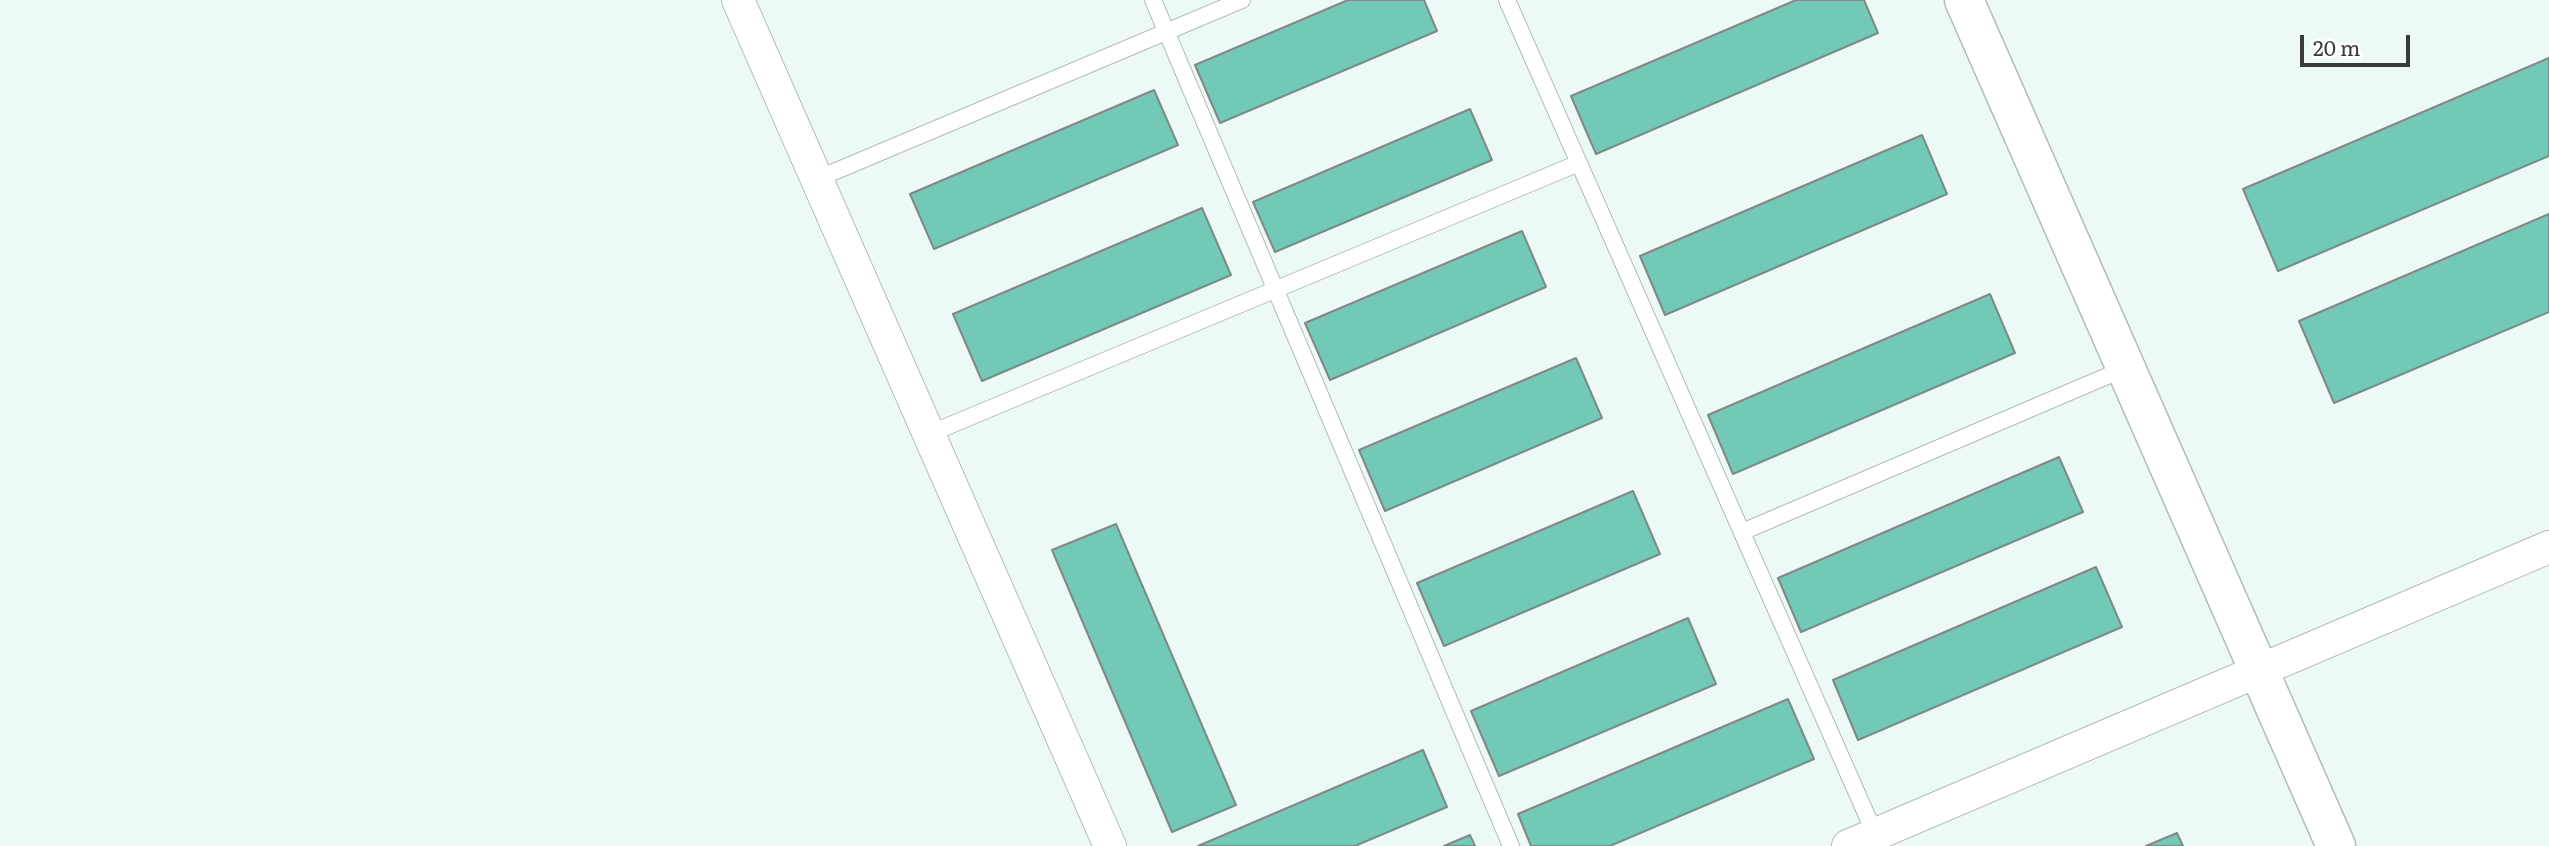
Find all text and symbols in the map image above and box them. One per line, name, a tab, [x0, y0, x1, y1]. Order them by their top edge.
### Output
scale bar	[2304, 21, 2414, 65]
text: 20 m	[2313, 31, 2360, 62]

